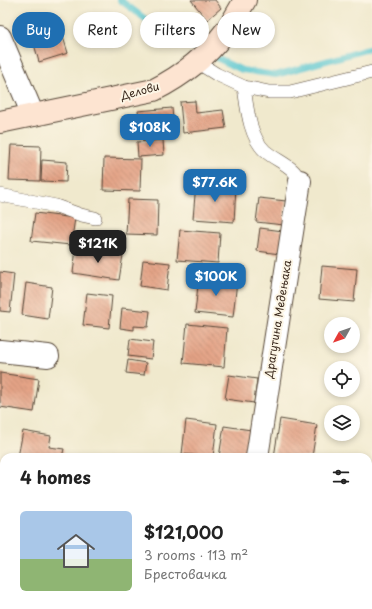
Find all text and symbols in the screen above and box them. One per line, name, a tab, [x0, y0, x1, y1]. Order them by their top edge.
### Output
chip: Buy	[12, 12, 65, 48]
chip: Rent	[73, 12, 132, 48]
chip: Filters	[140, 12, 209, 48]
chip: New	[217, 12, 275, 48]
street label: Делови	[118, 77, 161, 104]
pin: $108K	[122, 114, 178, 148]
text: $108K	[129, 117, 171, 136]
pin: $77.6K	[182, 169, 248, 203]
text: $77.6K	[192, 172, 238, 191]
pin: $121K	[70, 230, 126, 264]
text: $121K	[78, 233, 118, 252]
street label: Драгутина Медењака	[260, 259, 295, 380]
pin: $100K	[188, 263, 244, 297]
text: $100K	[195, 266, 237, 285]
north arrow	[324, 317, 360, 353]
map controls	[324, 317, 360, 441]
button: locate	[324, 361, 360, 397]
button: layers	[324, 405, 360, 441]
text: 4 homes	[20, 464, 91, 490]
icon: filters	[330, 466, 352, 488]
text: $121,000	[144, 519, 223, 545]
icon: home	[52, 527, 100, 575]
text: 3 rooms · 113 m²	[144, 545, 248, 564]
text: Брестовачка	[144, 564, 227, 583]

